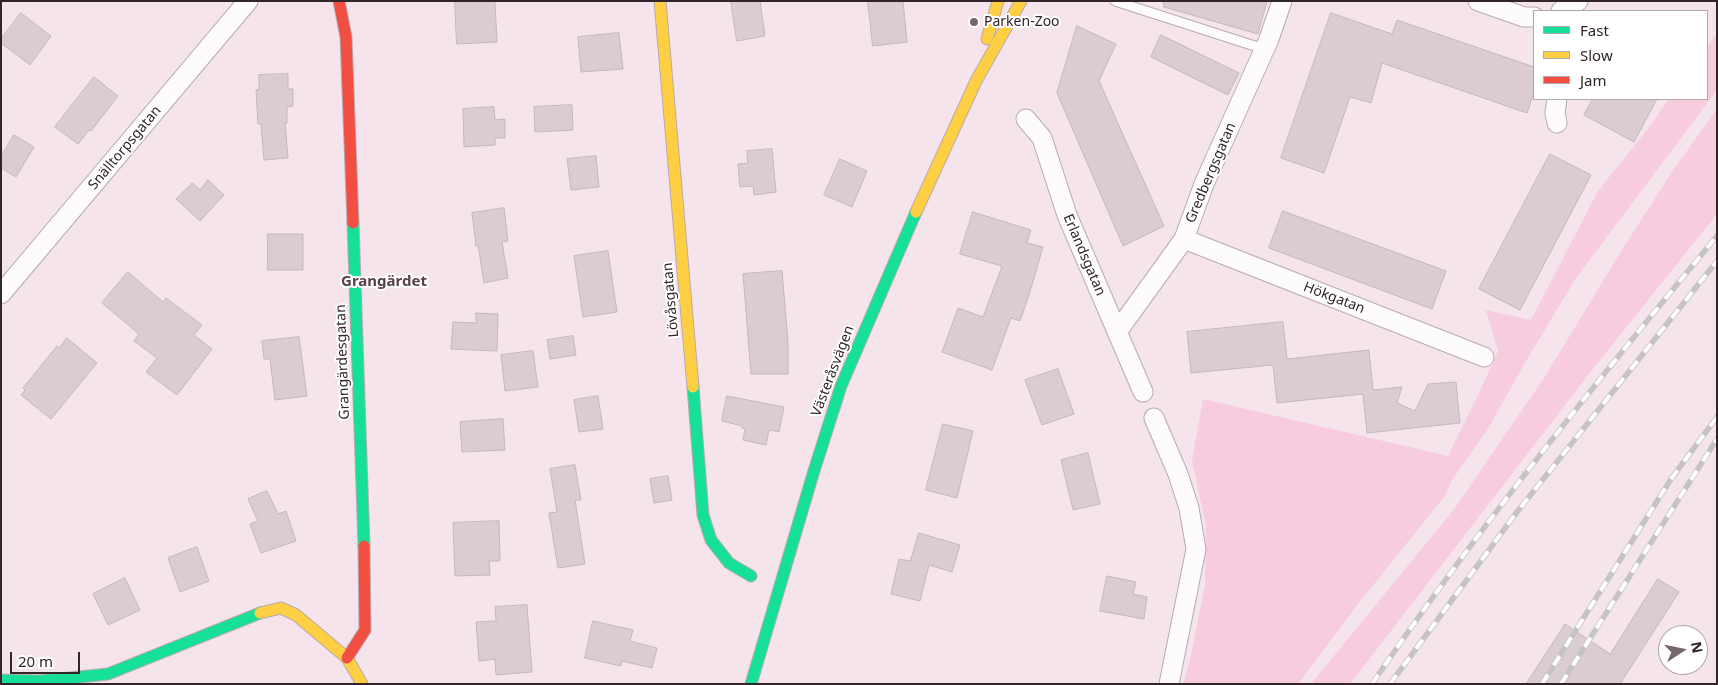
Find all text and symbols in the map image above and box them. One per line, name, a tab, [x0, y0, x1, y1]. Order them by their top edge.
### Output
legend	[1533, 10, 1708, 100]
place label: Parken-Zoo	[984, 14, 1060, 30]
marker: Parken-Zoo	[968, 16, 980, 28]
text: Fast	[1580, 20, 1609, 40]
text: Slow	[1580, 45, 1613, 65]
text: Jam	[1580, 70, 1607, 90]
street label: Snälltorpsgatan	[85, 103, 165, 193]
street label: Gredbergsgatan	[1182, 120, 1240, 226]
street label: Erlandsgatan	[1059, 212, 1109, 298]
street label: Lövåsgatan	[659, 262, 683, 338]
district label: Grangärdet	[341, 273, 427, 291]
street label: Hökgatan	[1301, 279, 1367, 317]
street label: Grangärdesgatan	[333, 304, 353, 420]
street label: Västeråsvägen	[808, 323, 858, 419]
north arrow	[1658, 625, 1708, 675]
text: N	[1687, 640, 1708, 655]
scale bar	[12, 642, 82, 674]
text: 20 m	[18, 651, 53, 671]

